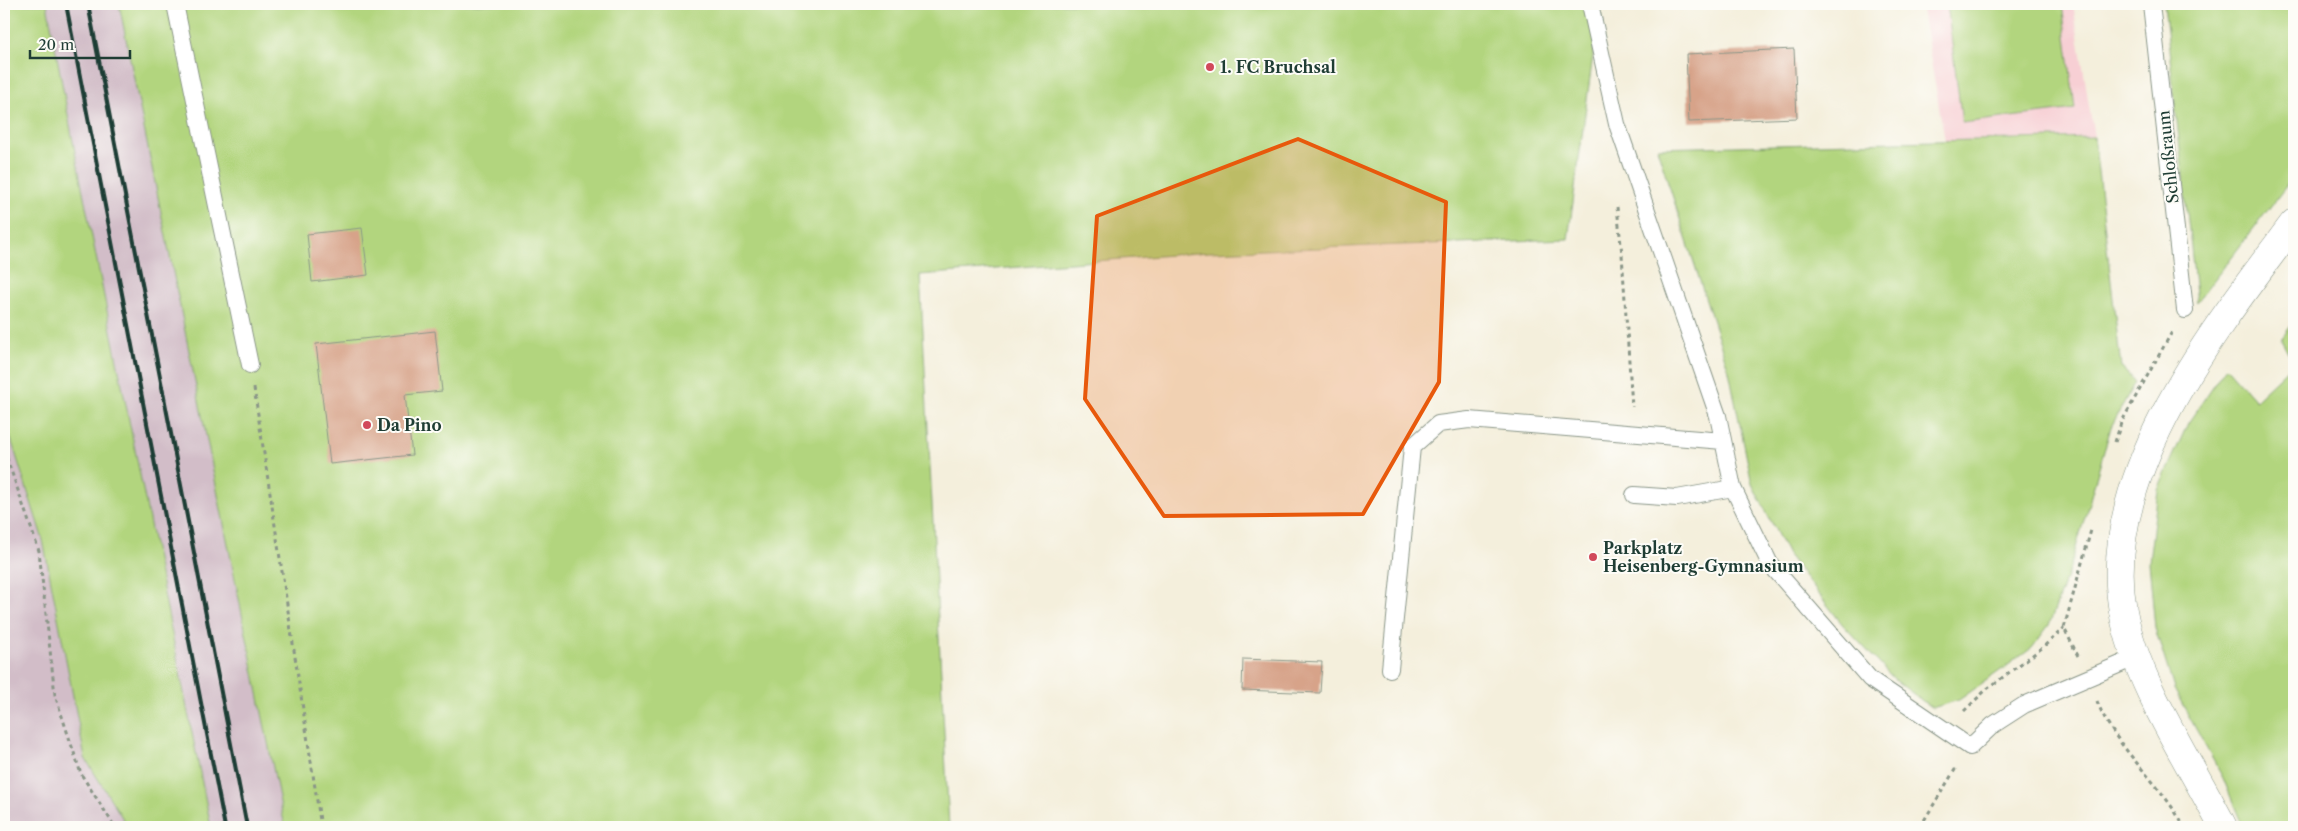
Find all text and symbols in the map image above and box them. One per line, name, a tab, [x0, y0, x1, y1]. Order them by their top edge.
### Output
scale bar	[30, 28, 130, 60]
text: 20 m	[38, 35, 74, 54]
place label: 1. FC Bruchsal	[1220, 57, 1336, 77]
marker: 1. FC Bruchsal	[1204, 61, 1216, 73]
street label: Schloßraum	[2153, 109, 2183, 205]
place label: Da Pino	[377, 415, 442, 435]
marker: Da Pino	[361, 419, 373, 431]
place label: Parkplatz Heisenberg-Gymnasium	[1603, 538, 1804, 576]
marker: Parkplatz Heisenberg-Gymnasium	[1587, 551, 1599, 563]

